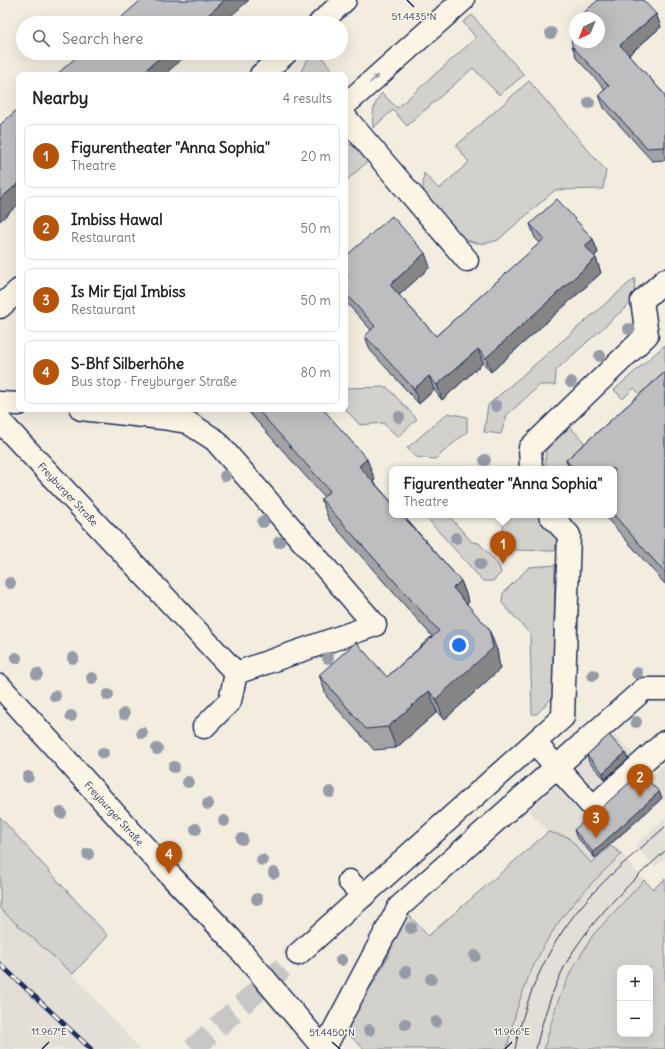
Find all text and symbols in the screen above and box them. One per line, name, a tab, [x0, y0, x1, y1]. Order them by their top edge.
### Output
text: 51.4435°N	[392, 10, 436, 23]
north arrow	[569, 12, 605, 48]
search box	[16, 16, 348, 60]
icon: search	[30, 27, 52, 49]
text: Search here	[62, 29, 143, 48]
one-way arrow	[369, 74, 379, 83]
text: Nearby	[32, 87, 88, 109]
text: 4 results	[283, 90, 332, 107]
text: Figurentheater "Anna Sophia"	[71, 138, 270, 157]
text: 1	[43, 148, 49, 165]
text: 20 m	[301, 148, 331, 165]
text: Theatre	[71, 157, 116, 174]
text: Imbiss Hawal	[71, 210, 163, 229]
text: 2	[42, 220, 50, 237]
text: 50 m	[300, 220, 331, 237]
text: Restaurant	[71, 229, 136, 246]
text: Is Mir Ejal Imbiss	[71, 282, 186, 301]
text: 3	[42, 292, 50, 309]
text: 50 m	[300, 292, 331, 309]
text: Restaurant	[71, 301, 136, 318]
text: S-Bhf Silberhöhe	[71, 354, 184, 373]
text: 4	[42, 364, 50, 381]
text: 80 m	[300, 364, 331, 381]
text: Bus stop · Freyburger Straße	[71, 373, 237, 390]
street label: Freyburger Straße	[35, 460, 101, 528]
popup	[389, 466, 617, 518]
text: Figurentheater "Anna Sophia"	[403, 474, 603, 493]
text: Theatre	[403, 493, 449, 510]
pin: 1	[490, 531, 516, 564]
your location	[449, 635, 469, 655]
pin: 2	[627, 764, 653, 797]
street label: Freyburger Straße	[82, 778, 147, 848]
pin: 3	[583, 805, 609, 838]
pin: 4	[156, 841, 182, 874]
map controls	[617, 965, 653, 1037]
button: +	[617, 965, 653, 1001]
button: −	[617, 1001, 653, 1037]
text: 11.967°E	[31, 1025, 67, 1038]
text: 11.966°E	[494, 1025, 530, 1038]
text: 51.4450°N	[309, 1026, 355, 1039]

